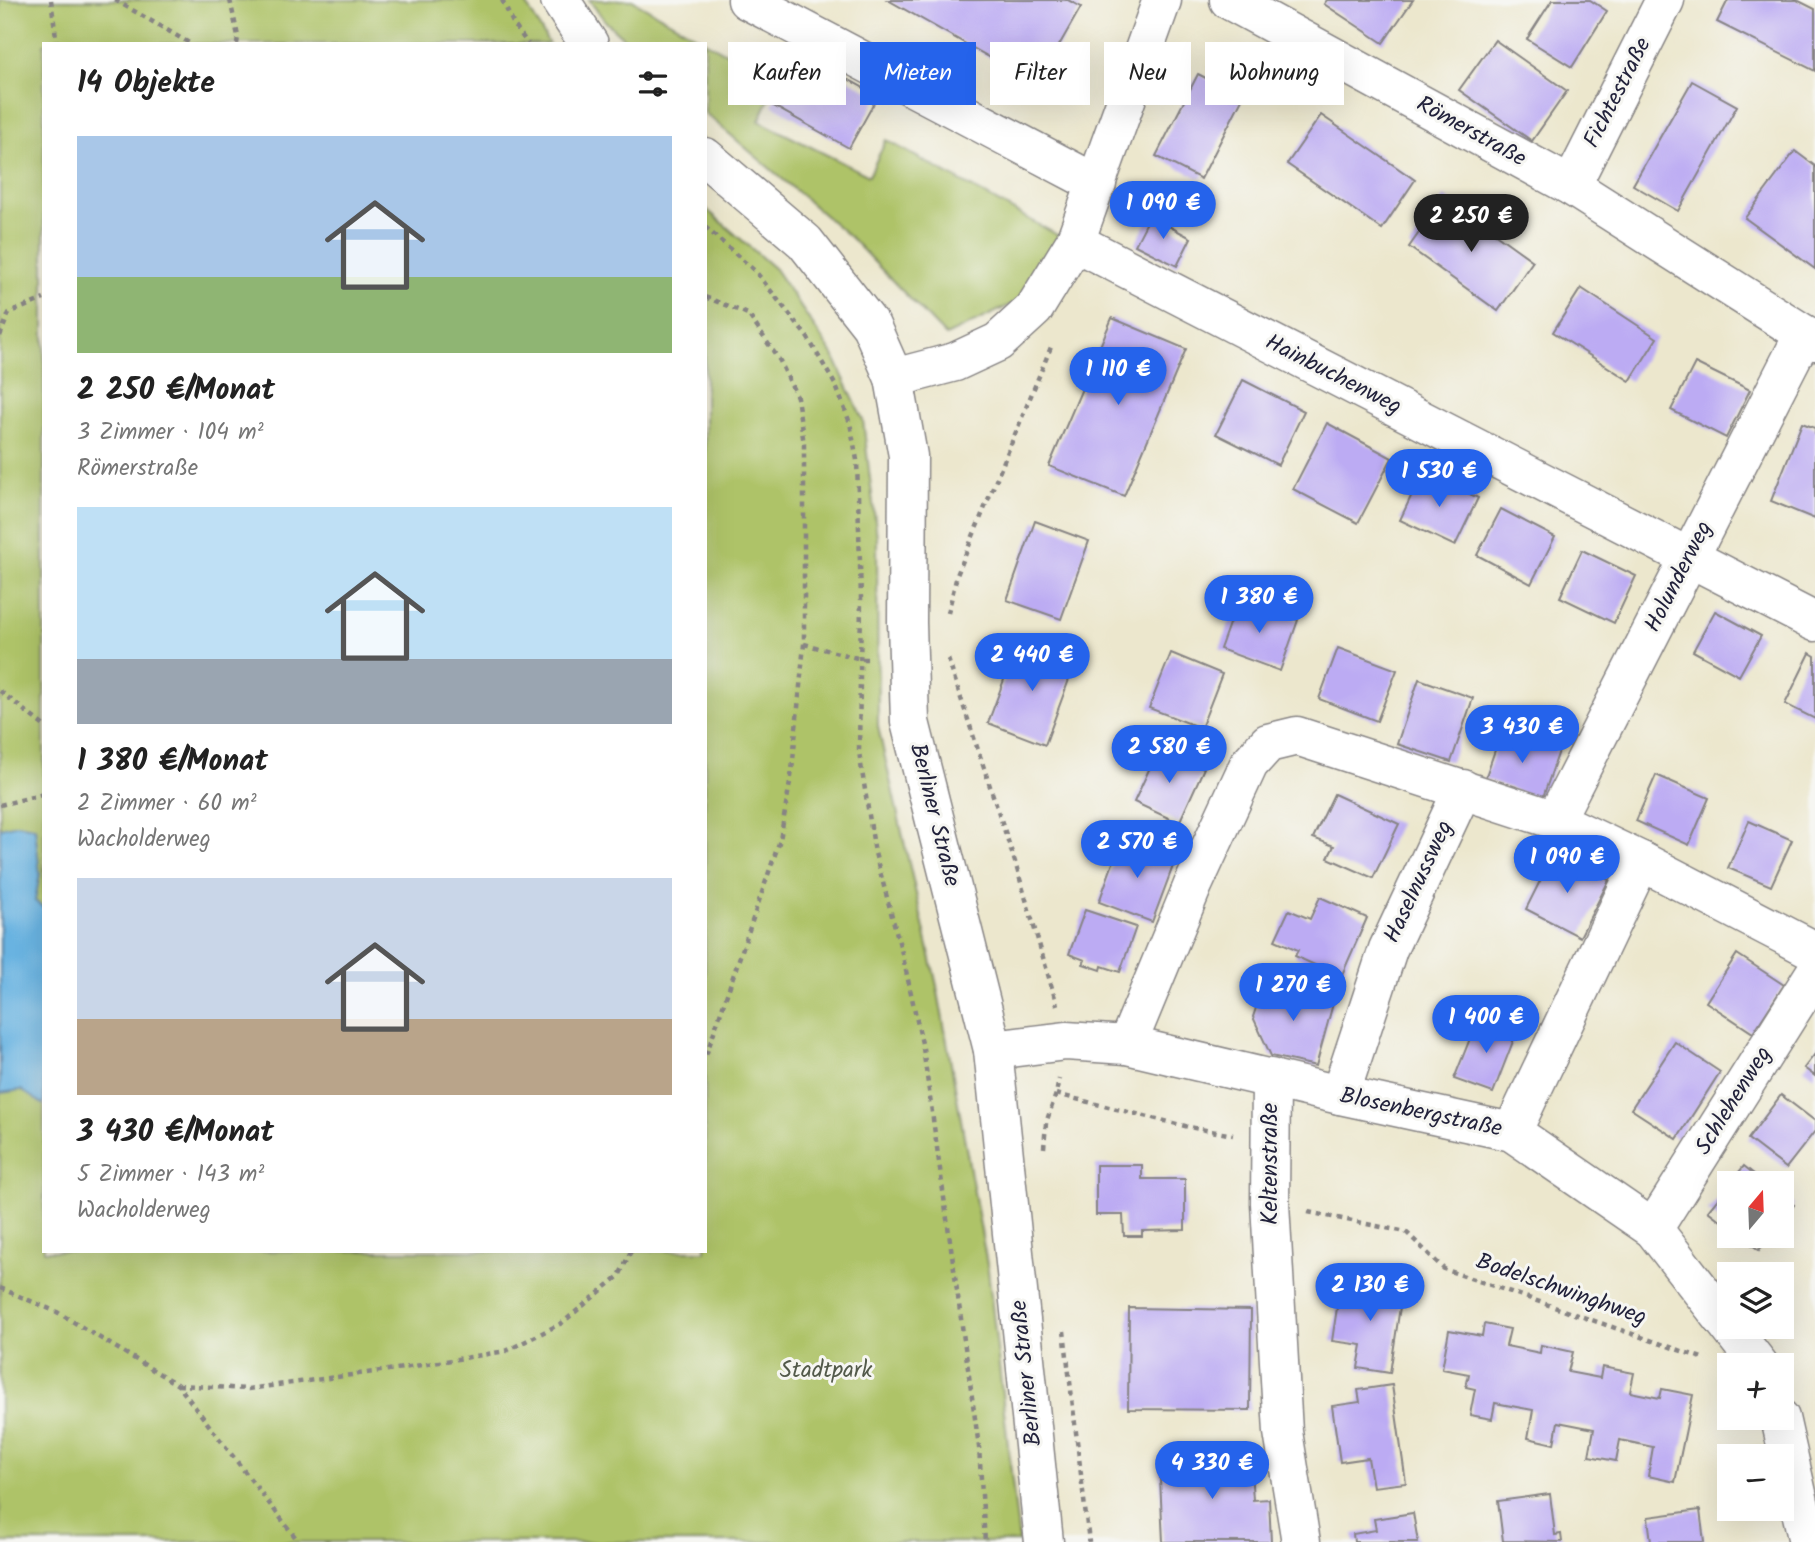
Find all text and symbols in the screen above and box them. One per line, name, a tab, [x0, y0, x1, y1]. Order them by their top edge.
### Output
street label: Fichtestraße	[1575, 31, 1661, 155]
chip: Kaufen	[728, 42, 846, 105]
chip: Mieten	[860, 42, 976, 105]
chip: Filter	[990, 42, 1090, 105]
chip: Neu	[1104, 42, 1191, 105]
chip: Wohnung	[1205, 42, 1344, 105]
text: 14 Objekte	[77, 60, 215, 108]
icon: filters	[634, 65, 672, 103]
street label: Römerstraße	[1409, 87, 1533, 177]
icon: home	[312, 182, 438, 308]
pin: 1 090 €	[1098, 182, 1228, 241]
text: 1 090 €	[1126, 186, 1200, 222]
pin: 2 250 €	[1406, 194, 1536, 254]
text: 2 250 €	[1430, 199, 1512, 235]
street label: Hainbuchenweg	[1258, 325, 1408, 425]
pin: 1 110 €	[1053, 348, 1183, 407]
text: 1 110 €	[1086, 352, 1150, 388]
text: 2 250 €/Monat	[77, 367, 275, 415]
text: 3 Zimmer · 104 m²	[77, 415, 264, 451]
pin: 1 530 €	[1374, 449, 1504, 509]
text: Römerstraße	[77, 451, 198, 487]
text: 1 530 €	[1401, 454, 1477, 490]
street label: Holunderweg	[1635, 515, 1723, 639]
icon: home	[312, 553, 438, 679]
pin: 1 380 €	[1194, 576, 1324, 635]
text: 1 380 €	[1220, 580, 1298, 616]
pin: 2 440 €	[967, 634, 1097, 693]
text: 2 440 €	[991, 638, 1073, 674]
pin: 3 430 €	[1457, 706, 1587, 765]
text: 3 430 €	[1481, 710, 1563, 746]
pin: 2 580 €	[1104, 726, 1234, 785]
text: 2 580 €	[1128, 730, 1210, 766]
text: 1 380 €/Monat	[77, 738, 268, 786]
street label: Berliner Straße	[899, 740, 969, 890]
text: 2 Zimmer · 60 m²	[77, 786, 257, 822]
street label: Haselnussweg	[1375, 815, 1463, 949]
pin: 2 570 €	[1072, 820, 1202, 880]
text: Wacholderweg	[77, 822, 211, 858]
text: 2 570 €	[1097, 825, 1177, 861]
pin: 1 090 €	[1502, 836, 1632, 895]
text: 1 090 €	[1530, 840, 1604, 876]
icon: home	[312, 924, 438, 1050]
pin: 1 270 €	[1228, 964, 1358, 1023]
text: 1 270 €	[1255, 968, 1331, 1004]
pin: 1 400 €	[1421, 996, 1551, 1055]
text: 1 400 €	[1448, 1000, 1524, 1036]
street label: Schlehenweg	[1686, 1040, 1782, 1162]
street label: Blosenbergstraße	[1337, 1078, 1505, 1148]
street label: Keltenstraße	[1253, 1103, 1289, 1225]
text: 3 430 €/Monat	[77, 1109, 274, 1157]
text: 5 Zimmer · 143 m²	[77, 1157, 264, 1193]
north arrow	[1717, 1171, 1794, 1248]
map controls	[1717, 1171, 1794, 1521]
text: Wacholderweg	[77, 1193, 211, 1229]
street label: Bodelschwinghweg	[1471, 1244, 1651, 1336]
button: layers	[1717, 1262, 1794, 1339]
pin: 2 130 €	[1305, 1264, 1435, 1323]
text: 2 130 €	[1331, 1268, 1409, 1304]
street label: Berliner Straße	[1001, 1298, 1053, 1448]
park label: Stadtpark	[780, 1353, 872, 1389]
button: +	[1717, 1353, 1794, 1430]
pin: 4 330 €	[1147, 1442, 1277, 1501]
button: −	[1717, 1444, 1794, 1521]
text: 4 330 €	[1171, 1446, 1253, 1482]

